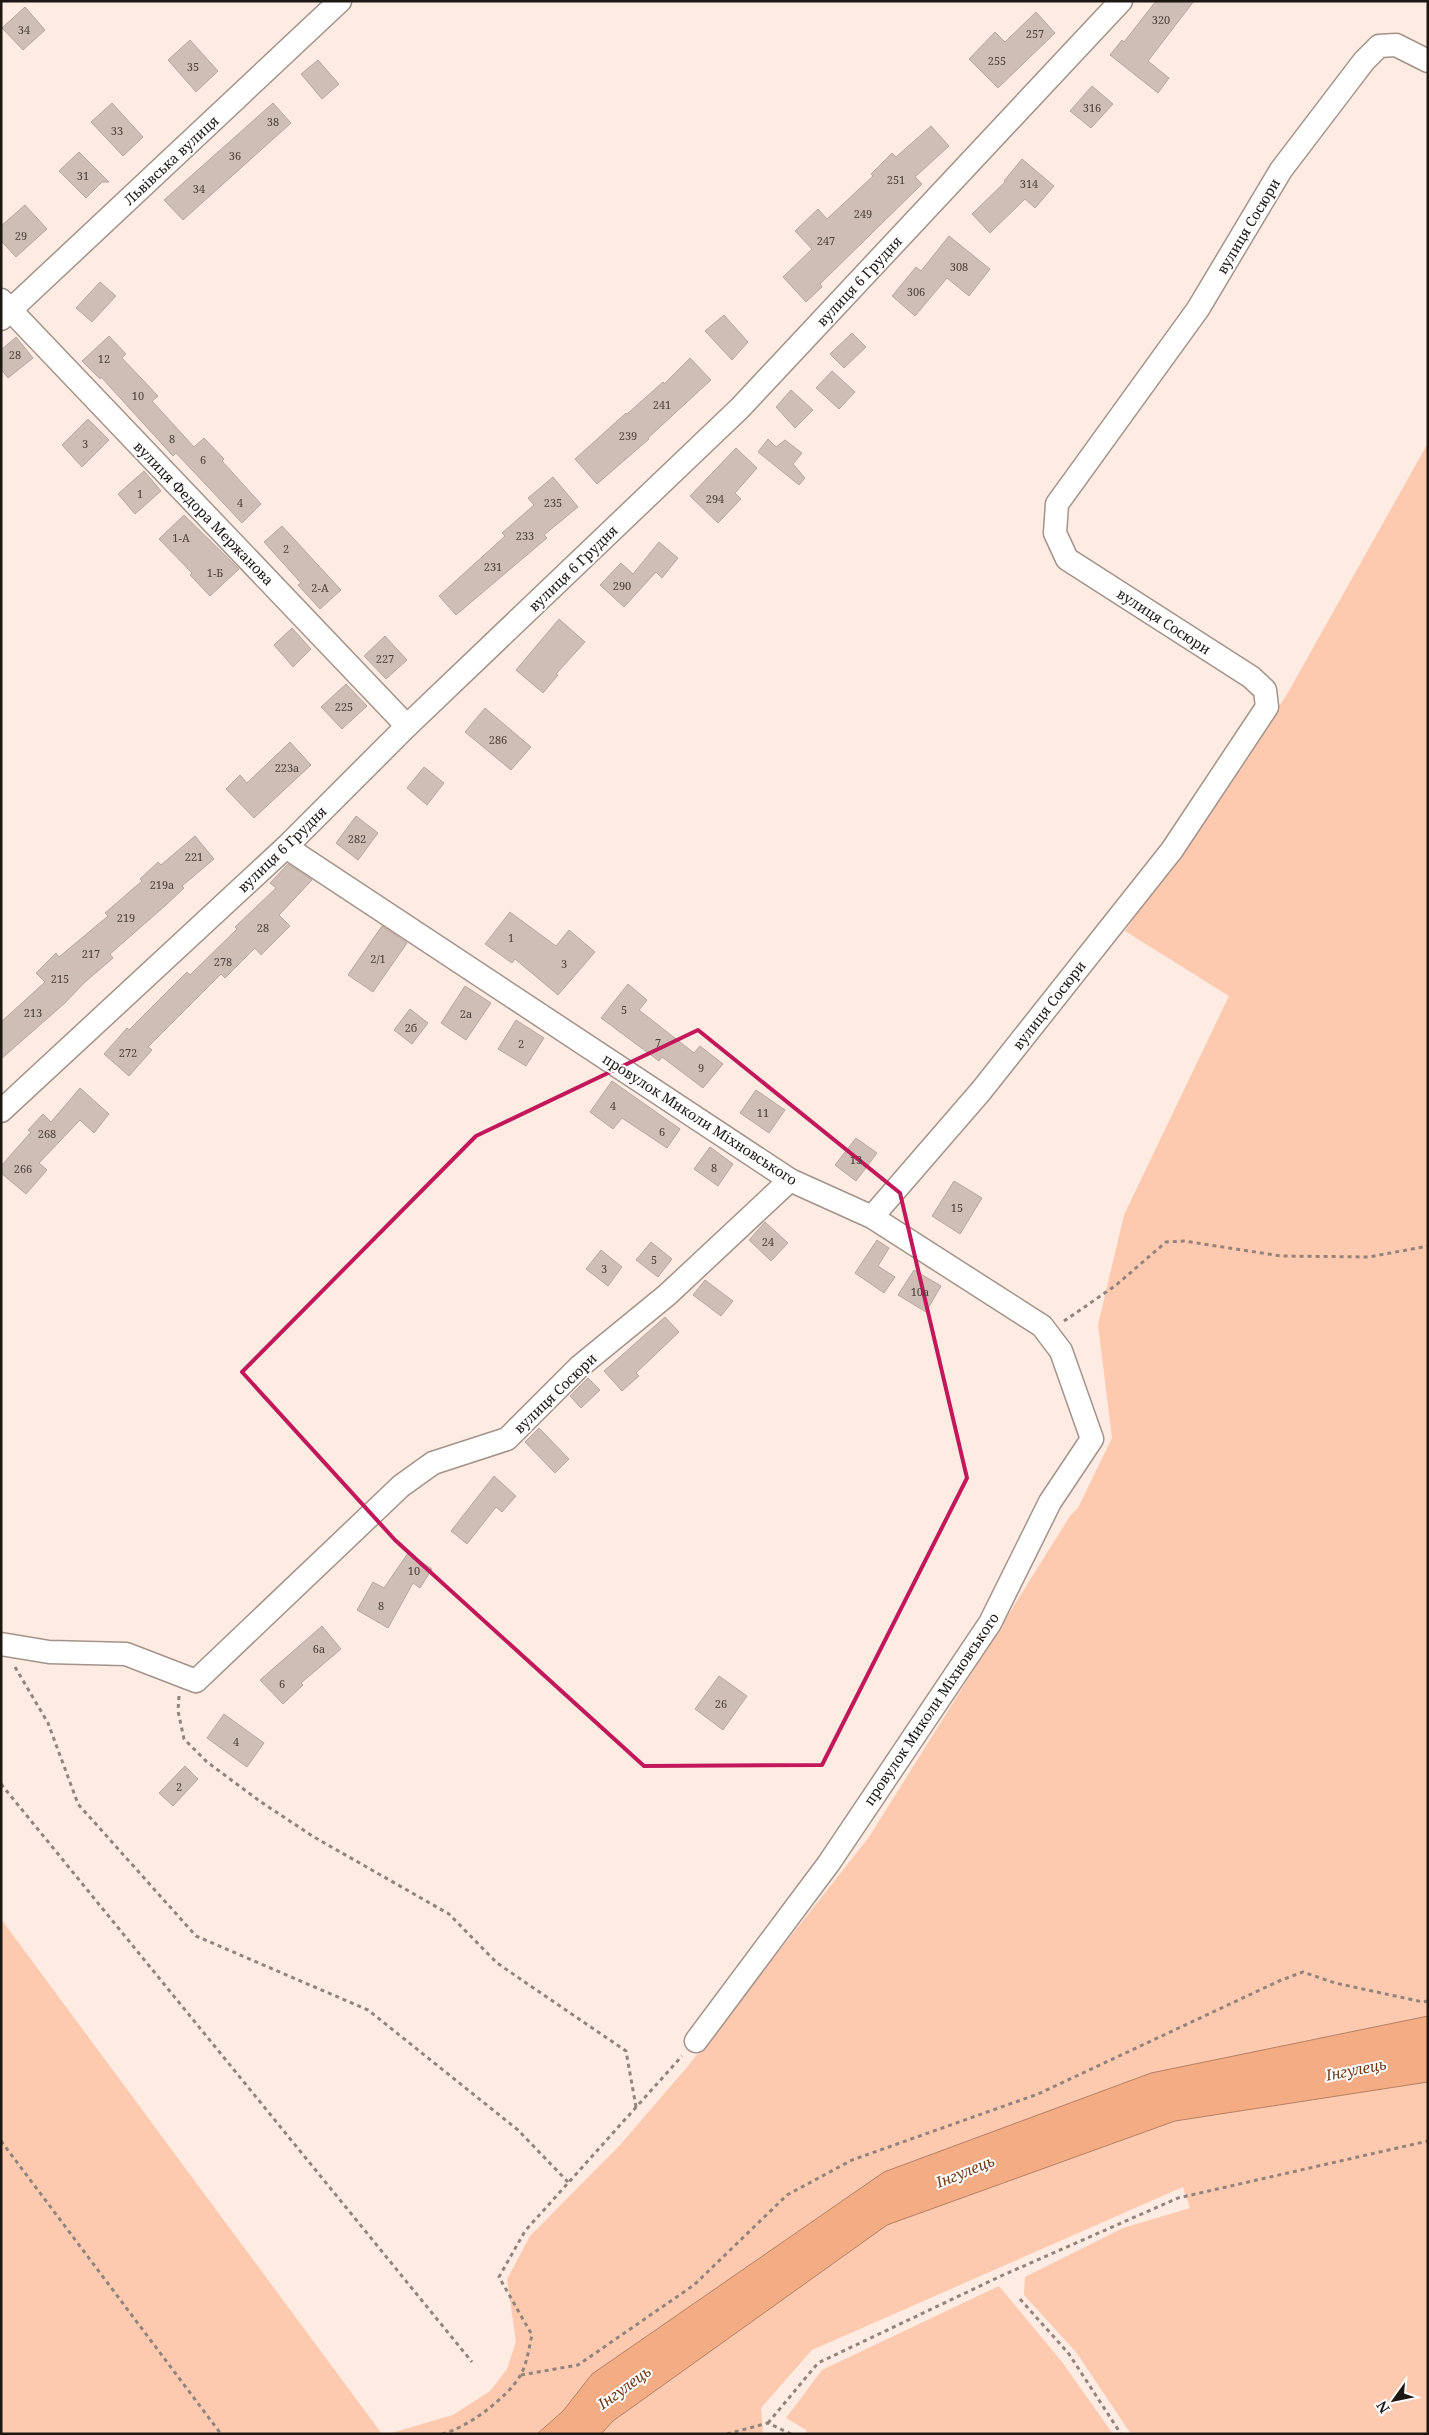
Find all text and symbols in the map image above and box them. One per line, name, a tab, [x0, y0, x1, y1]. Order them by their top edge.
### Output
house number: 320	[1152, 12, 1170, 27]
house number: 34	[18, 22, 30, 37]
house number: 257	[1026, 26, 1044, 41]
house number: 255	[988, 53, 1006, 68]
house number: 35	[187, 59, 199, 74]
house number: 316	[1083, 100, 1101, 115]
street label: Львівська вулиця	[119, 111, 223, 209]
house number: 38	[267, 114, 279, 129]
house number: 33	[111, 123, 123, 138]
house number: 36	[229, 148, 241, 163]
house number: 31	[77, 168, 89, 183]
house number: 251	[887, 172, 905, 187]
street label: вулиця Сосюри	[1212, 175, 1284, 277]
house number: 314	[1020, 176, 1038, 191]
house number: 34	[193, 181, 205, 196]
house number: 249	[854, 206, 872, 221]
house number: 29	[15, 228, 27, 243]
street label: вулиця 6 Грудня	[812, 232, 906, 330]
house number: 247	[817, 233, 835, 248]
house number: 308	[950, 259, 968, 274]
house number: 306	[907, 284, 925, 299]
house number: 28	[9, 347, 21, 362]
house number: 12	[98, 351, 110, 366]
house number: 10	[132, 388, 144, 403]
house number: 241	[653, 397, 671, 412]
house number: 239	[619, 428, 637, 443]
house number: 8	[169, 431, 175, 446]
house number: 3	[82, 436, 88, 451]
street label: вулиця Федора Мержанова	[130, 437, 278, 589]
house number: 6	[200, 452, 206, 467]
house number: 1	[137, 486, 143, 501]
house number: 294	[706, 491, 724, 506]
house number: 4	[237, 495, 243, 510]
house number: 235	[544, 495, 562, 510]
street label: вулиця 6 Грудня	[524, 521, 622, 615]
house number: 233	[516, 528, 534, 543]
house number: 1-А	[172, 530, 190, 545]
house number: 2	[283, 541, 289, 556]
house number: 231	[484, 559, 502, 574]
house number: 1-Б	[207, 565, 223, 580]
house number: 290	[613, 578, 631, 593]
house number: 2-А	[311, 580, 329, 595]
street label: вулиця Сосюри	[1113, 584, 1215, 658]
house number: 227	[376, 651, 394, 666]
house number: 225	[335, 699, 353, 714]
house number: 286	[489, 732, 507, 747]
house number: 223а	[275, 760, 299, 775]
street label: вулиця 6 Грудня	[233, 802, 331, 896]
house number: 282	[348, 831, 366, 846]
house number: 221	[185, 849, 203, 864]
house number: 219а	[150, 877, 174, 892]
house number: 219	[117, 910, 135, 925]
house number: 28	[257, 920, 269, 935]
house number: 1	[508, 930, 514, 945]
house number: 217	[82, 946, 100, 961]
house number: 2/1	[370, 951, 386, 966]
house number: 278	[214, 954, 232, 969]
house number: 3	[561, 956, 567, 971]
street label: вулиця Сосюри	[1008, 957, 1090, 1053]
house number: 215	[51, 971, 69, 986]
house number: 5	[621, 1002, 627, 1017]
house number: 213	[24, 1005, 42, 1020]
house number: 2а	[460, 1006, 472, 1021]
house number: 2б	[405, 1020, 417, 1035]
house number: 7	[655, 1035, 661, 1050]
house number: 2	[518, 1036, 524, 1051]
house number: 272	[119, 1045, 137, 1060]
street label: провулок Миколи Міхновського	[599, 1049, 801, 1189]
house number: 9	[698, 1060, 704, 1075]
house number: 4	[610, 1098, 616, 1113]
house number: 11	[757, 1105, 769, 1120]
house number: 6	[659, 1124, 665, 1139]
house number: 268	[38, 1126, 56, 1141]
house number: 13	[850, 1152, 862, 1167]
house number: 8	[711, 1160, 717, 1175]
house number: 266	[14, 1161, 32, 1176]
house number: 15	[951, 1200, 963, 1215]
house number: 24	[762, 1234, 774, 1249]
house number: 5	[651, 1252, 657, 1267]
house number: 3	[601, 1261, 607, 1276]
house number: 10а	[911, 1284, 929, 1299]
street label: вулиця Сосюри	[510, 1349, 600, 1437]
house number: 10	[408, 1563, 420, 1578]
house number: 8	[378, 1598, 384, 1613]
street label: провулок Миколи Міхновського	[859, 1609, 1003, 1809]
house number: 6а	[313, 1641, 325, 1656]
house number: 6	[279, 1676, 285, 1691]
house number: 26	[715, 1696, 727, 1711]
house number: 4	[233, 1734, 239, 1749]
house number: 2	[176, 1779, 182, 1794]
water label: Інгулець	[1323, 2053, 1388, 2085]
water label: Інгулець	[932, 2150, 997, 2192]
water label: Інгулець	[592, 2361, 655, 2414]
north arrow	[1369, 2375, 1419, 2425]
text: N	[1372, 2398, 1394, 2417]

